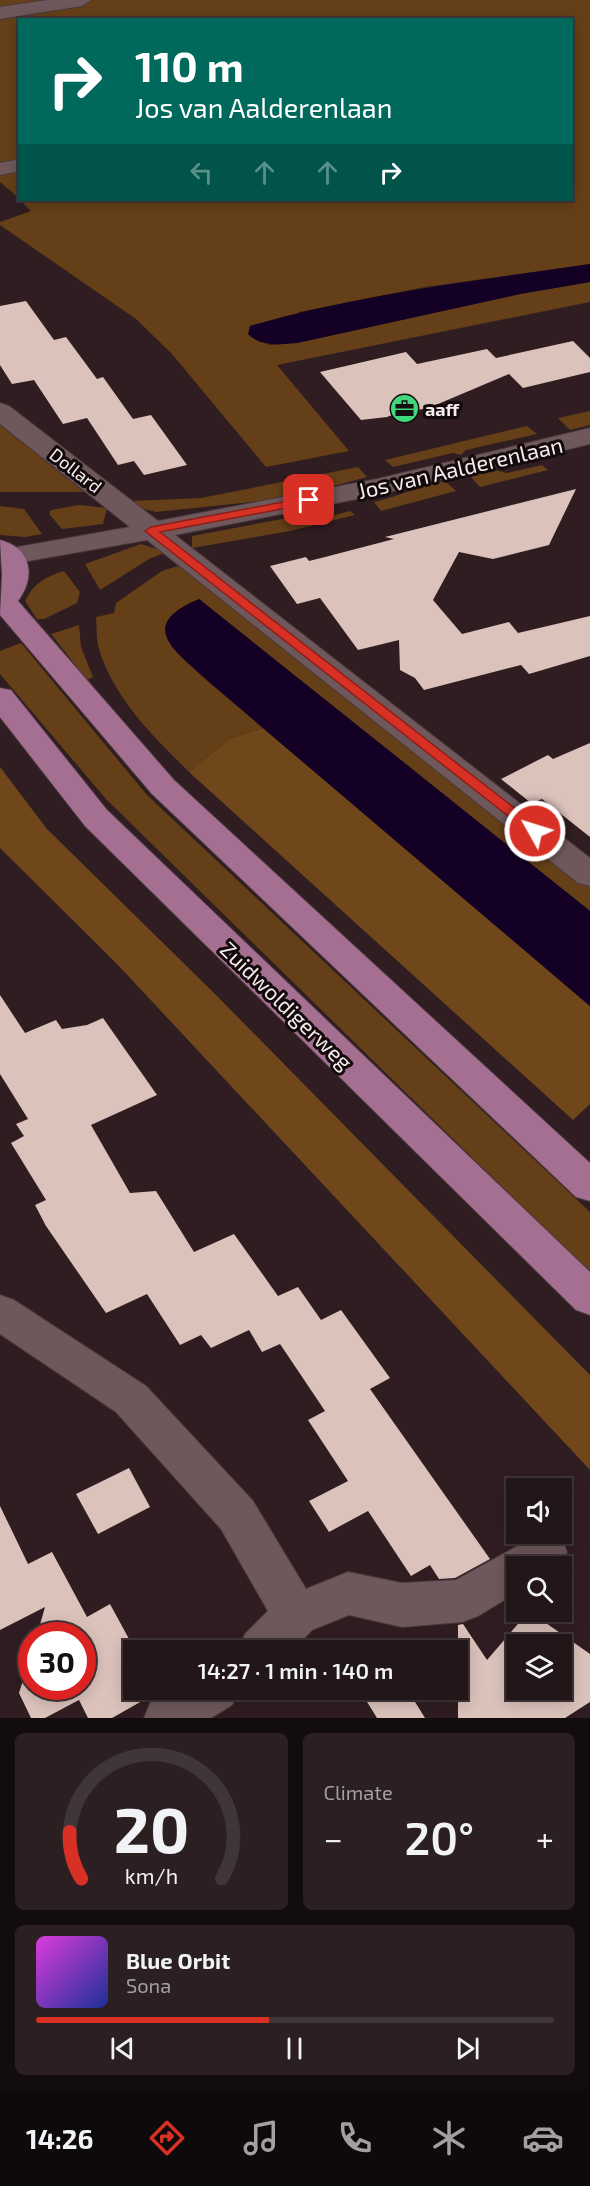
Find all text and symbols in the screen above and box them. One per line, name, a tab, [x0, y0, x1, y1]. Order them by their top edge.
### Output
text: 110 m	[135, 40, 244, 90]
icon: right	[36, 42, 114, 120]
text: Jos van Aalderenlaan	[135, 91, 392, 123]
icon: left	[185, 156, 218, 189]
icon: ahead	[248, 156, 281, 189]
icon: ahead	[311, 156, 344, 189]
icon: right	[374, 156, 407, 189]
office icon: aaff	[388, 393, 420, 425]
place label: aaff	[425, 398, 461, 420]
street label: Jos van Aalderenlaan	[355, 431, 565, 503]
street label: Dollard	[46, 443, 106, 497]
pin	[283, 474, 334, 525]
icon: arrive	[292, 483, 325, 516]
position arrow	[503, 799, 567, 863]
street label: Zuidwoldigerweg	[216, 935, 358, 1075]
map controls	[506, 1478, 572, 1700]
button: sound	[506, 1478, 572, 1544]
button: search	[506, 1556, 572, 1622]
speed limit sign: 30	[18, 1622, 96, 1700]
button: layers	[506, 1634, 572, 1700]
text: 14:27 · 1 min · 140 m	[198, 1657, 393, 1683]
text: Climate	[324, 1780, 393, 1804]
text: 20	[113, 1791, 189, 1866]
text: 20°	[405, 1810, 474, 1864]
text: −	[324, 1818, 343, 1858]
text: +	[536, 1818, 554, 1858]
text: km/h	[125, 1863, 178, 1888]
text: Blue Orbit	[126, 1947, 230, 1973]
text: Sona	[126, 1973, 171, 1997]
icon: previous	[106, 2032, 139, 2065]
icon: pause	[278, 2032, 311, 2065]
icon: next	[451, 2032, 484, 2065]
icon: directions	[146, 2117, 188, 2159]
icon: music	[240, 2117, 282, 2159]
icon: phone	[334, 2117, 376, 2159]
icon: climate	[428, 2117, 470, 2159]
icon: car	[522, 2117, 564, 2159]
text: 14:26	[26, 2122, 93, 2154]

